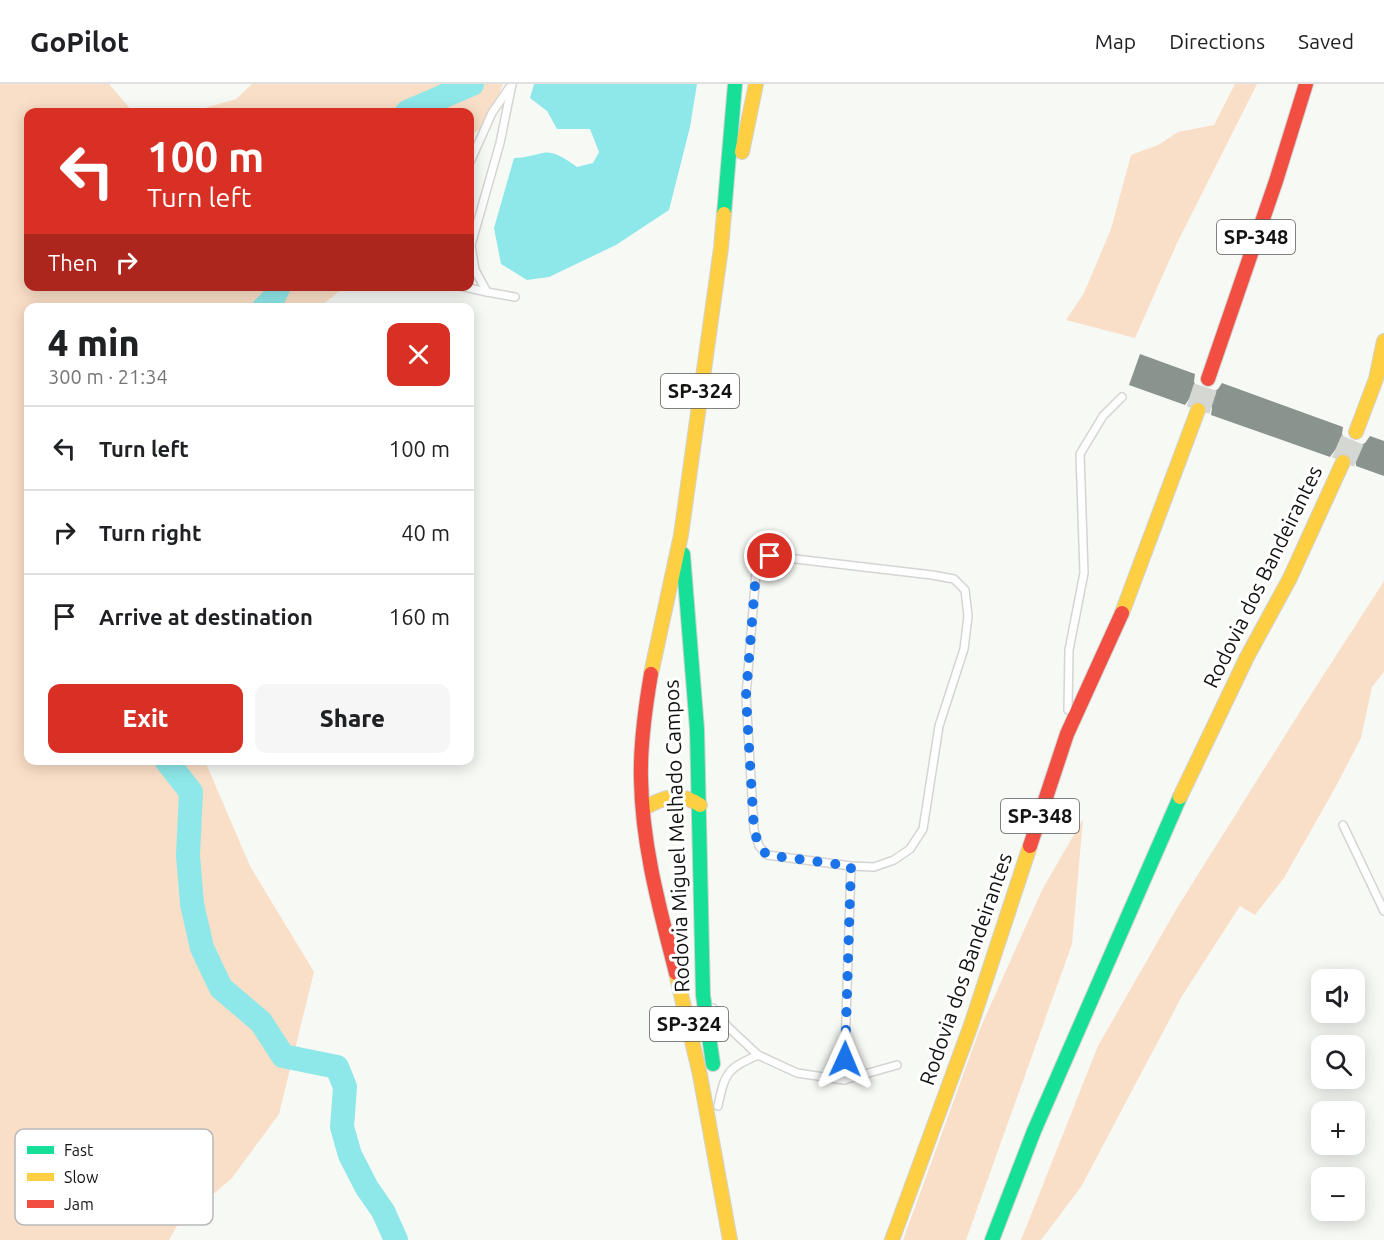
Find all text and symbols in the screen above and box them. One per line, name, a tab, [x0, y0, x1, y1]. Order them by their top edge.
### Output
text: GoPilot	[30, 26, 129, 57]
text: Map	[1095, 29, 1136, 53]
text: Directions	[1169, 29, 1265, 53]
text: Saved	[1298, 29, 1354, 53]
icon: left	[48, 132, 126, 210]
text: 100 m	[147, 133, 264, 180]
text: Turn left	[147, 182, 251, 212]
road number: SP-348	[1217, 220, 1295, 254]
icon: right	[110, 246, 143, 279]
text: Then	[48, 250, 98, 275]
text: 4 min	[48, 322, 140, 363]
button: close	[387, 323, 450, 386]
text: 300 m · 21:34	[48, 365, 168, 388]
road number: SP-324	[661, 374, 739, 408]
icon: left	[48, 432, 81, 465]
text: Turn left	[99, 436, 189, 461]
text: 100 m	[389, 436, 450, 461]
street label: Rodovia dos Bandeirantes	[1198, 462, 1326, 691]
icon: right	[48, 516, 81, 549]
text: Turn right	[99, 520, 201, 545]
text: 40 m	[401, 520, 450, 545]
pin	[744, 530, 795, 581]
icon: arrive	[753, 539, 786, 572]
icon: arrive	[48, 600, 81, 633]
text: Arrive at destination	[99, 604, 313, 629]
text: 160 m	[389, 604, 450, 629]
street label: Rodovia Miguel Melhado Campos	[659, 679, 693, 993]
button: Exit	[48, 684, 243, 753]
button: Share	[255, 684, 450, 753]
road number: SP-348	[1001, 799, 1079, 833]
street label: Rodovia dos Bandeirantes	[914, 849, 1016, 1088]
map controls	[1311, 969, 1365, 1221]
button: sound	[1311, 969, 1365, 1023]
road number: SP-324	[650, 1007, 728, 1041]
position arrow	[813, 1027, 877, 1091]
button: search	[1311, 1035, 1365, 1089]
button: +	[1311, 1101, 1365, 1155]
legend	[15, 1129, 213, 1225]
text: Fast	[64, 1141, 94, 1159]
button: −	[1311, 1167, 1365, 1221]
text: Slow	[64, 1168, 99, 1186]
text: Jam	[64, 1195, 94, 1213]

